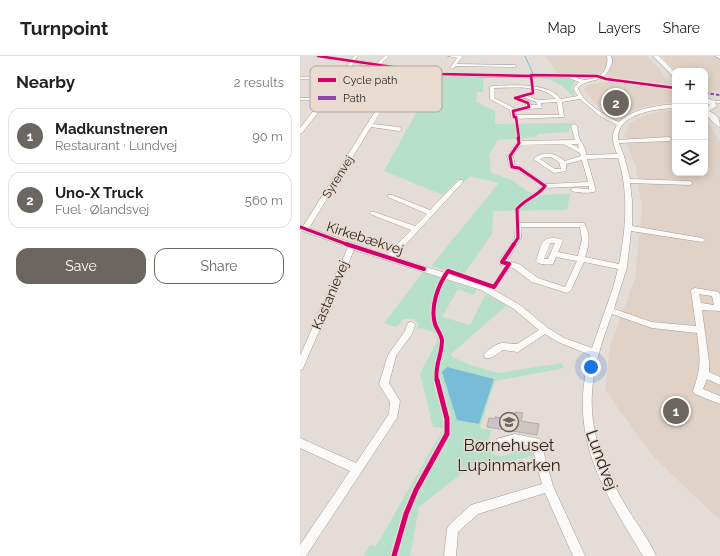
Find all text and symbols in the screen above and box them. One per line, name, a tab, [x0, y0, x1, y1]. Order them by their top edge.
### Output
text: Turnpoint	[20, 17, 108, 39]
text: Map	[548, 20, 576, 36]
text: Layers	[598, 20, 641, 36]
text: Share	[663, 20, 700, 36]
legend	[310, 66, 442, 112]
map controls	[672, 68, 708, 176]
button: +	[672, 68, 708, 104]
text: Nearby	[16, 72, 75, 92]
text: Cycle path	[343, 74, 397, 87]
text: 2 results	[234, 75, 284, 90]
pin: 2	[603, 88, 629, 118]
text: Path	[343, 92, 366, 105]
button: −	[672, 104, 708, 140]
text: Madkunstneren	[55, 120, 168, 138]
text: 1	[27, 129, 33, 144]
text: 90 m	[252, 129, 283, 144]
text: Restaurant · Lundvej	[55, 138, 177, 153]
button: layers	[672, 140, 708, 176]
street label: Syrenvej	[319, 153, 357, 201]
text: Uno-X Truck	[55, 184, 143, 202]
text: 2	[26, 193, 34, 208]
text: 560 m	[245, 193, 283, 208]
text: Fuel · Ølandsvej	[55, 202, 149, 217]
street label: Kirkebækvej	[325, 218, 405, 258]
button: Save	[16, 248, 146, 284]
button: Share	[154, 248, 284, 284]
street label: Kastanievej	[308, 258, 352, 332]
your location	[581, 357, 601, 377]
pin: 1	[663, 396, 689, 426]
school or university icon: Børnehuset Lupinmarken	[498, 411, 520, 433]
street label: Lundvej	[582, 427, 622, 493]
place label: Børnehuset Lupinmarken	[457, 435, 561, 475]

